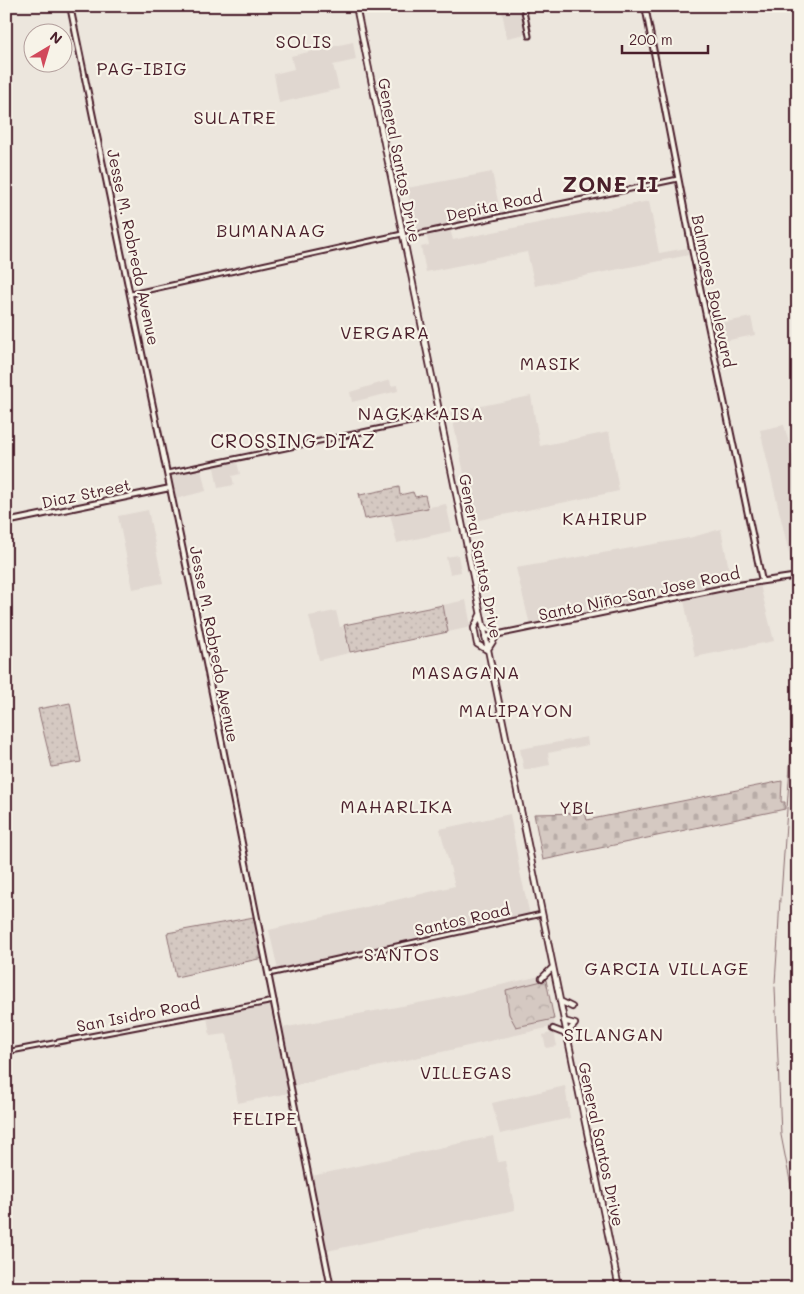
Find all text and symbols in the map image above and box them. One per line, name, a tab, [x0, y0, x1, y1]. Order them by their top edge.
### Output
north arrow	[22, 22, 72, 72]
scale bar	[622, 22, 708, 54]
text: N	[46, 27, 66, 48]
district label: SOLIS	[276, 29, 332, 53]
text: 200 m	[629, 29, 673, 49]
district label: PAG-IBIG	[96, 56, 188, 80]
street label: General Santos Drive	[374, 76, 426, 244]
district label: SULATRE	[194, 105, 276, 129]
street label: Jesse M. Robredo Avenue	[103, 147, 165, 347]
district label: ZONE II	[562, 170, 660, 197]
street label: Depita Road	[444, 185, 544, 225]
street label: Balmores Boulevard	[688, 213, 740, 369]
district label: BUMANAAG	[216, 218, 326, 242]
district label: VERGARA	[340, 320, 430, 344]
district label: MASIK	[520, 351, 580, 375]
district label: NAGKAKAISA	[358, 401, 484, 425]
district label: CROSSING DIAZ	[210, 428, 376, 453]
street label: General Santos Drive	[455, 472, 507, 640]
street label: Diaz Street	[39, 473, 133, 513]
district label: KAHIRUP	[562, 506, 648, 530]
street label: Jesse M. Robredo Avenue	[186, 544, 244, 744]
street label: Santo Niño-San Jose Road	[536, 561, 742, 625]
district label: MASAGANA	[412, 660, 520, 684]
district label: MALIPAYON	[459, 698, 573, 722]
district label: MAHARLIKA	[340, 794, 454, 818]
district label: YBL	[559, 795, 595, 819]
street label: Santos Road	[412, 898, 512, 940]
district label: SANTOS	[364, 942, 440, 966]
district label: GARCIA VILLAGE	[585, 956, 749, 980]
street label: San Isidro Road	[75, 992, 201, 1036]
district label: SILANGAN	[564, 1022, 664, 1046]
district label: VILLEGAS	[420, 1060, 512, 1084]
street label: General Santos Drive	[574, 1060, 630, 1228]
district label: FELIPE	[232, 1106, 298, 1130]

